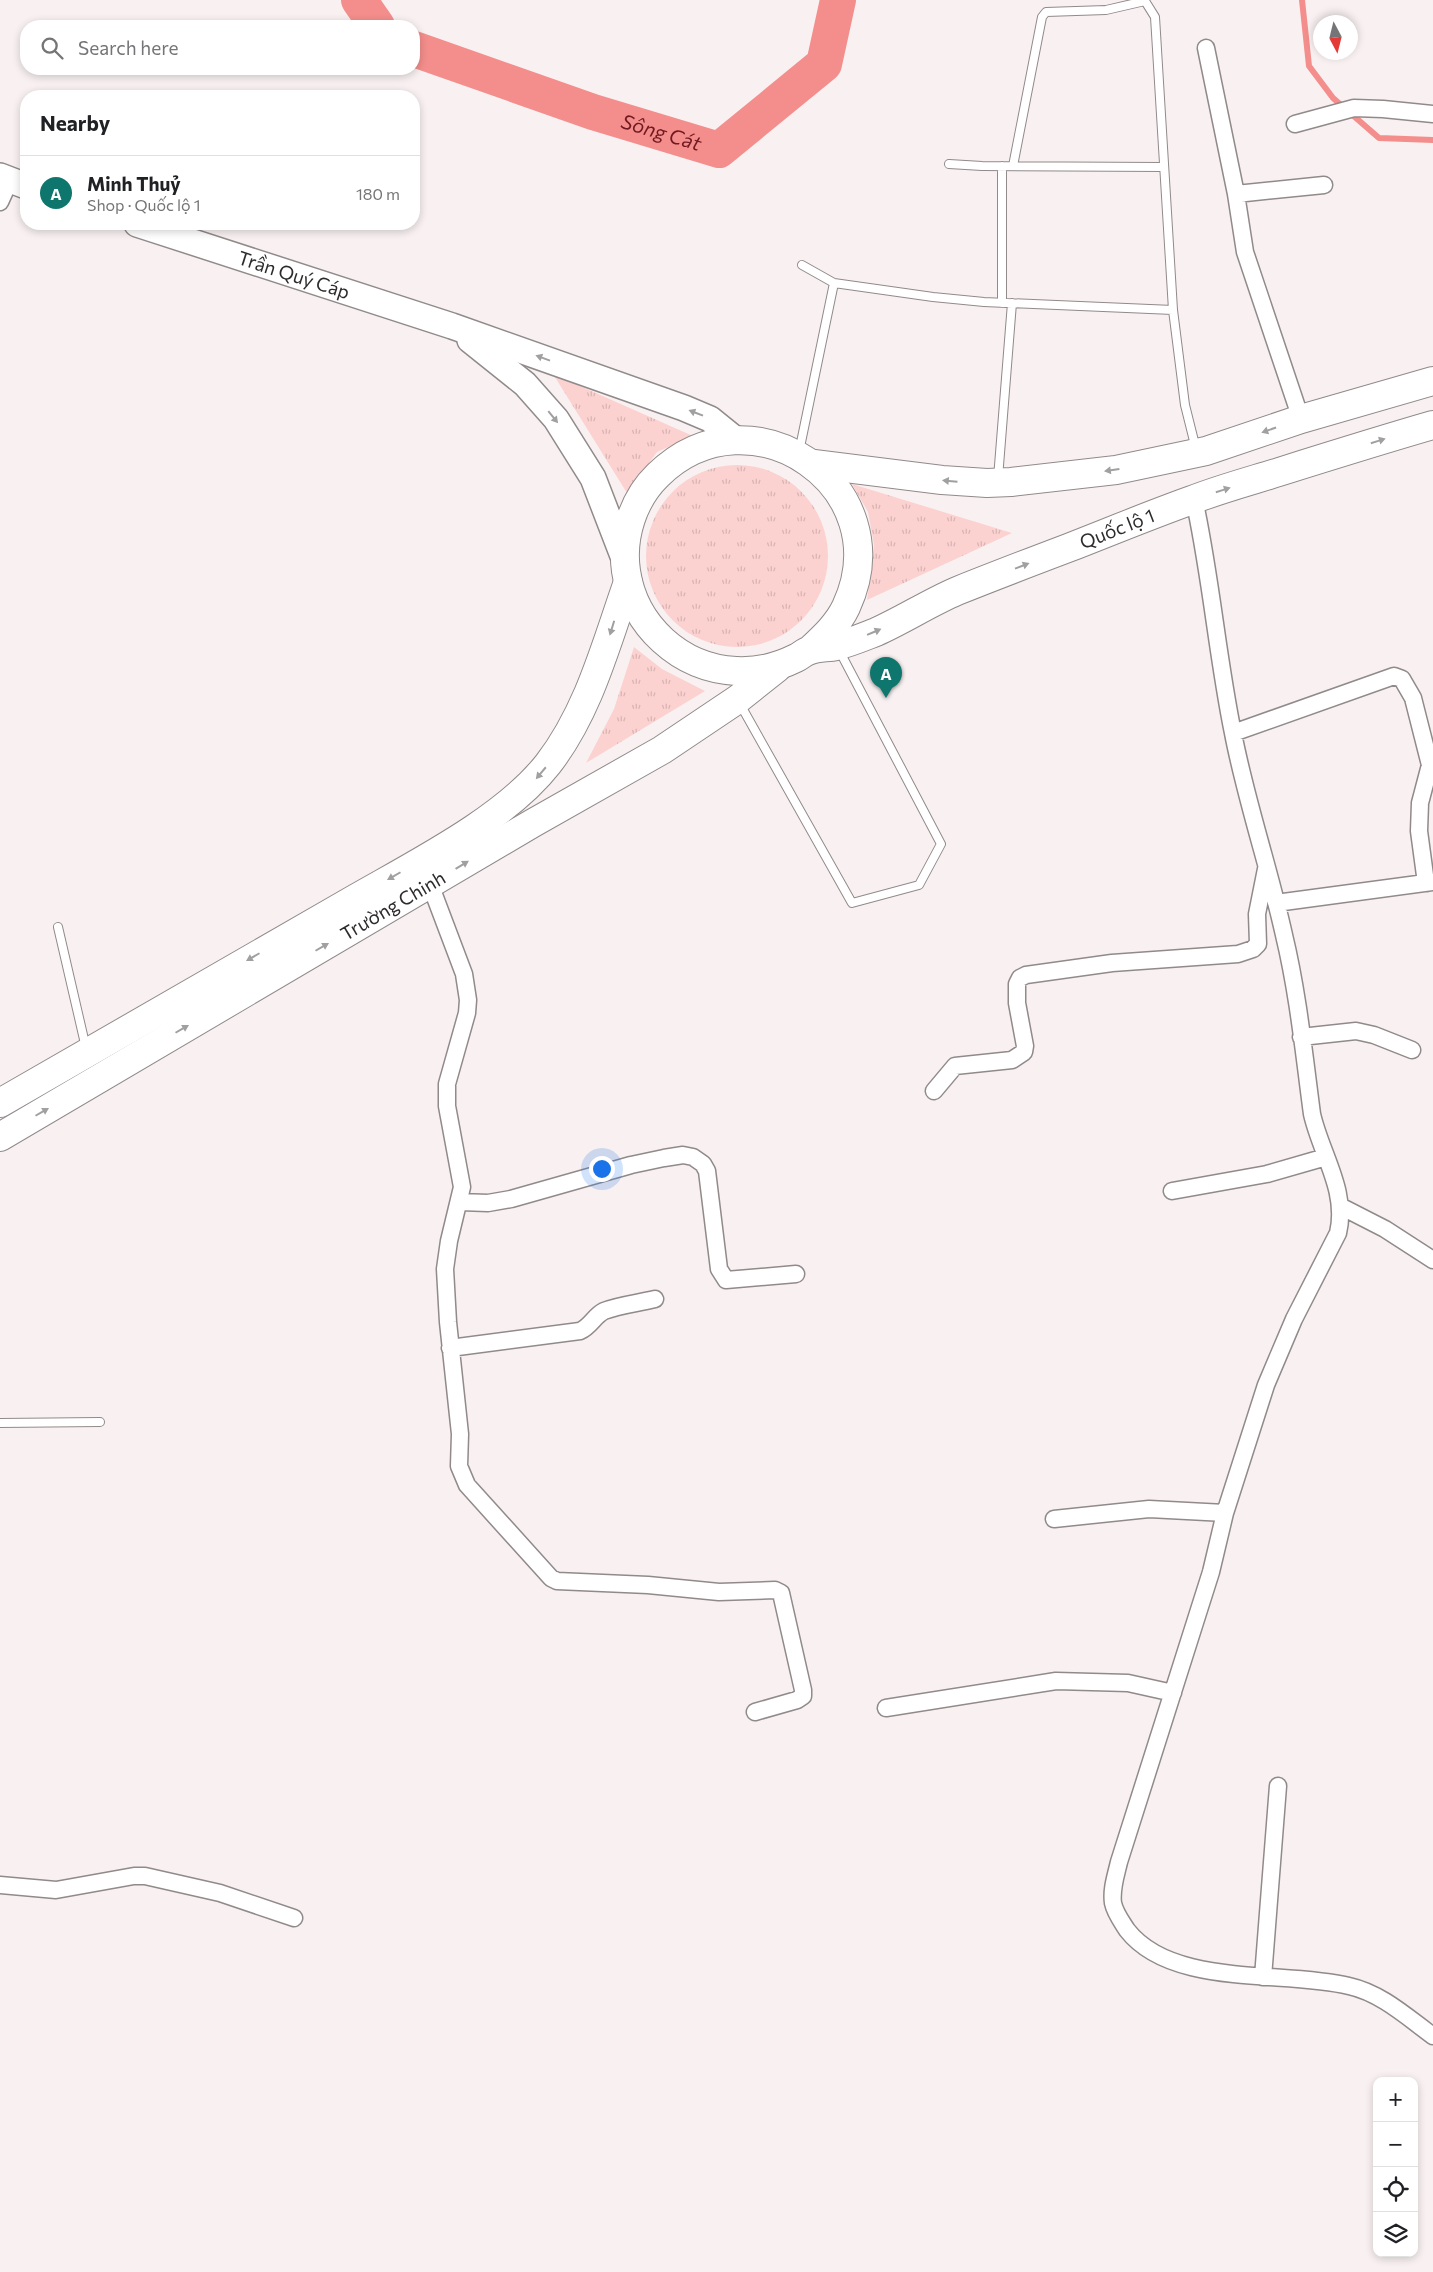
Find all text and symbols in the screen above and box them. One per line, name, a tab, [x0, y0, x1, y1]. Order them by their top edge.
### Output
north arrow	[1313, 15, 1358, 60]
search box	[20, 20, 420, 75]
icon: search	[38, 34, 66, 62]
text: Search here	[78, 36, 178, 59]
water label: Sông Cát	[619, 108, 705, 155]
text: Nearby	[40, 110, 110, 135]
text: Minh Thuỷ	[87, 172, 181, 195]
text: A	[50, 184, 62, 203]
text: 180 m	[356, 184, 400, 203]
text: Shop · Quốc lộ 1	[87, 195, 201, 214]
street label: Trần Quý Cáp	[235, 246, 353, 303]
one-way arrow	[535, 354, 550, 362]
one-way arrow	[688, 409, 703, 417]
one-way arrow	[548, 410, 559, 423]
one-way arrow	[1261, 426, 1276, 434]
one-way arrow	[1370, 437, 1385, 445]
one-way arrow	[1104, 466, 1120, 474]
one-way arrow	[942, 477, 958, 485]
one-way arrow	[1215, 485, 1230, 493]
street label: Quốc lộ 1	[1076, 503, 1157, 553]
one-way arrow	[1015, 562, 1030, 570]
one-way arrow	[608, 621, 616, 636]
one-way arrow	[867, 628, 881, 636]
pin: A	[870, 657, 902, 698]
one-way arrow	[535, 766, 546, 779]
one-way arrow	[456, 860, 469, 869]
street label: Trường Chinh	[336, 865, 449, 945]
one-way arrow	[387, 871, 400, 880]
one-way arrow	[316, 943, 329, 952]
one-way arrow	[246, 953, 260, 961]
one-way arrow	[176, 1025, 189, 1034]
one-way arrow	[35, 1107, 48, 1116]
your location	[589, 1156, 615, 1182]
map controls	[1373, 2077, 1418, 2257]
button: +	[1373, 2077, 1418, 2122]
button: −	[1373, 2122, 1418, 2167]
button: locate	[1373, 2167, 1418, 2212]
button: layers	[1373, 2212, 1418, 2257]

